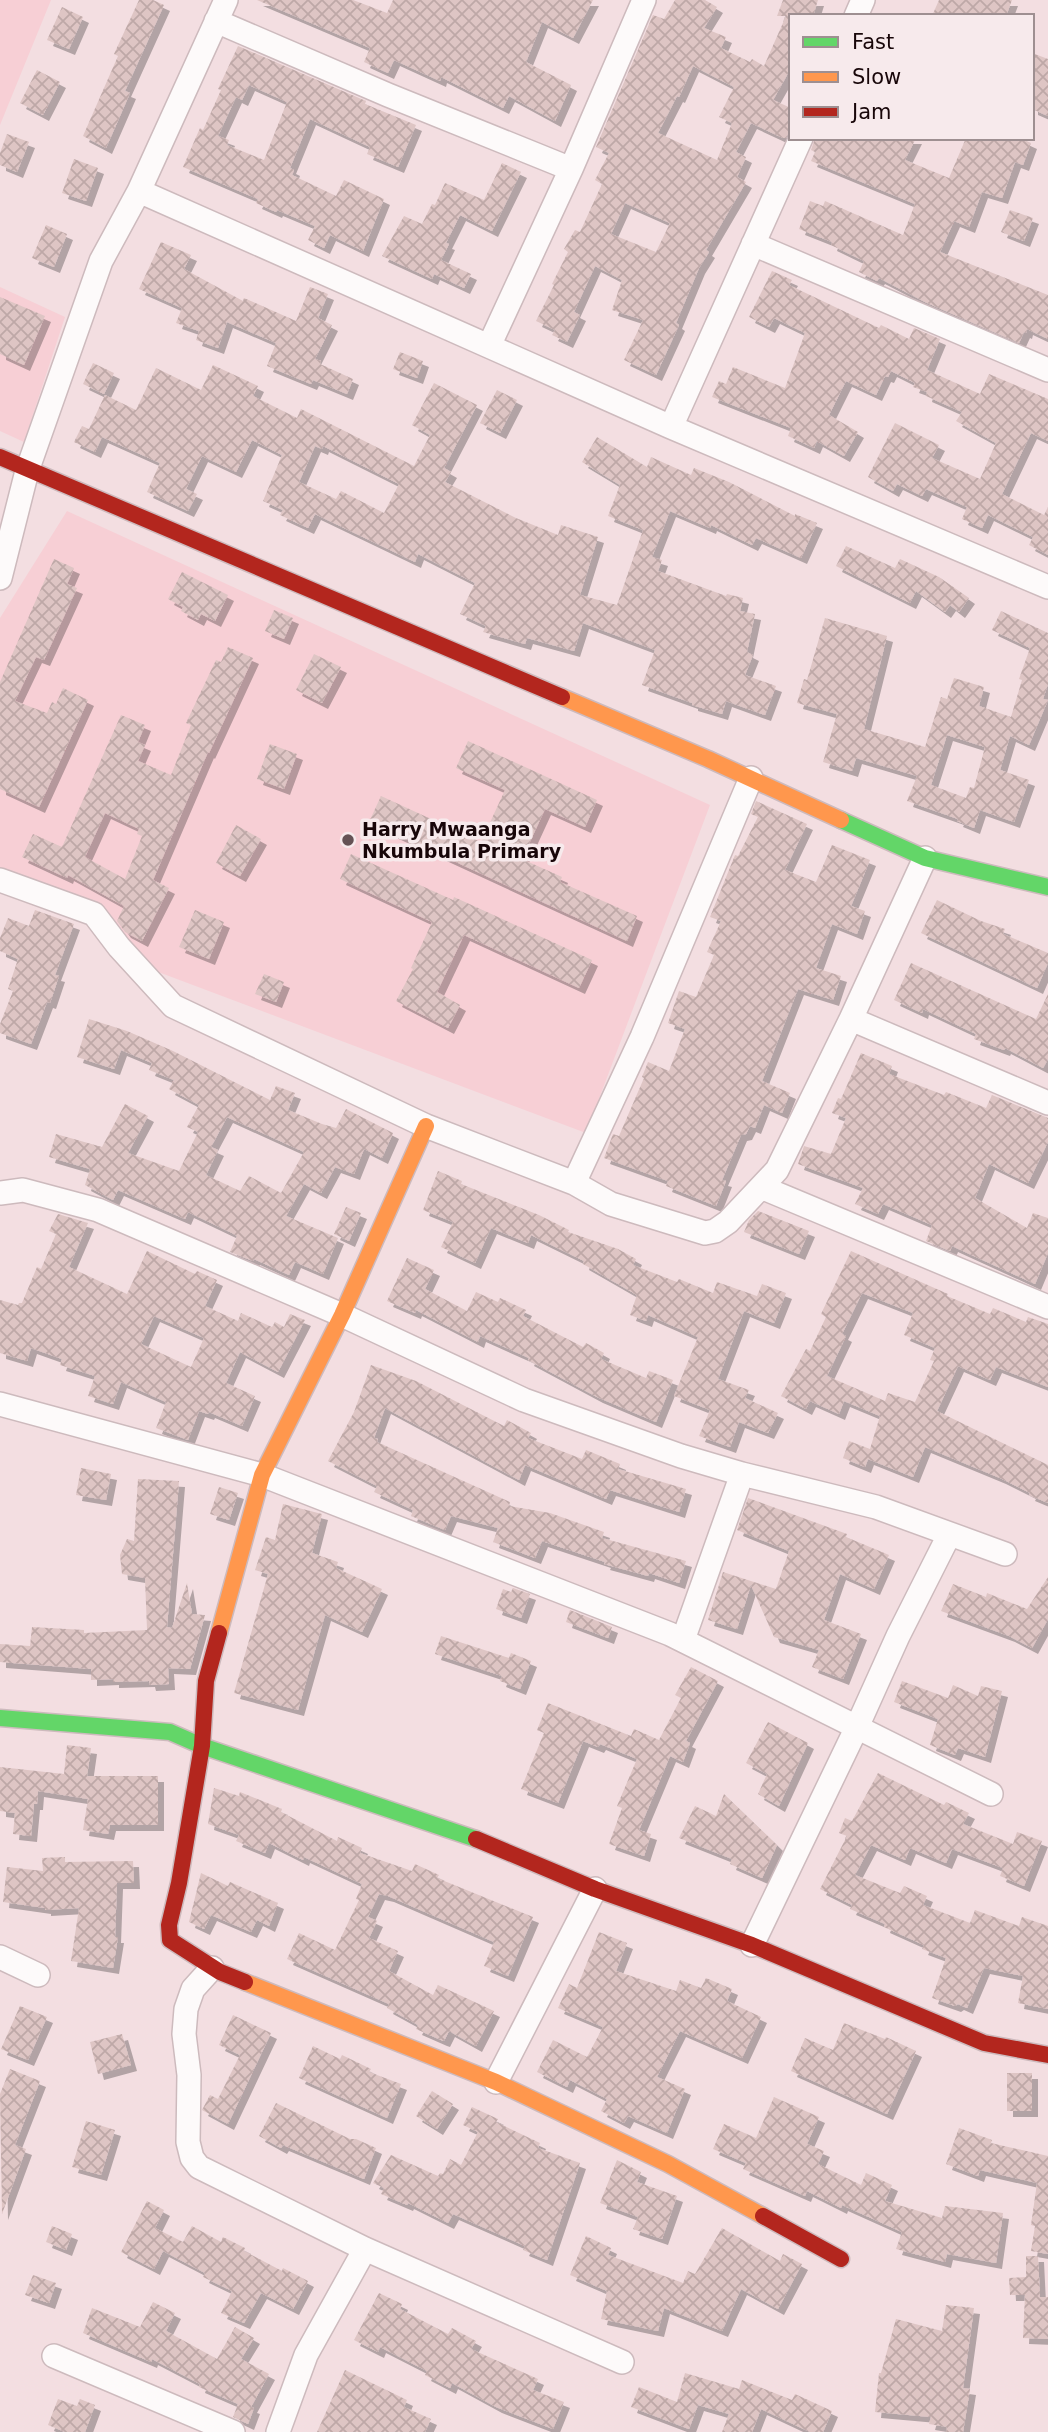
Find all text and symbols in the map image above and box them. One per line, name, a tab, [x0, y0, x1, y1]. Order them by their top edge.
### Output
legend	[789, 14, 1034, 140]
text: Fast	[852, 30, 894, 54]
text: Slow	[852, 65, 901, 89]
text: Jam	[850, 100, 892, 124]
place label: Harry Mwaanga Nkumbula Primary	[362, 818, 562, 862]
marker: Harry Mwaanga Nkumbula Primary	[340, 832, 356, 848]

